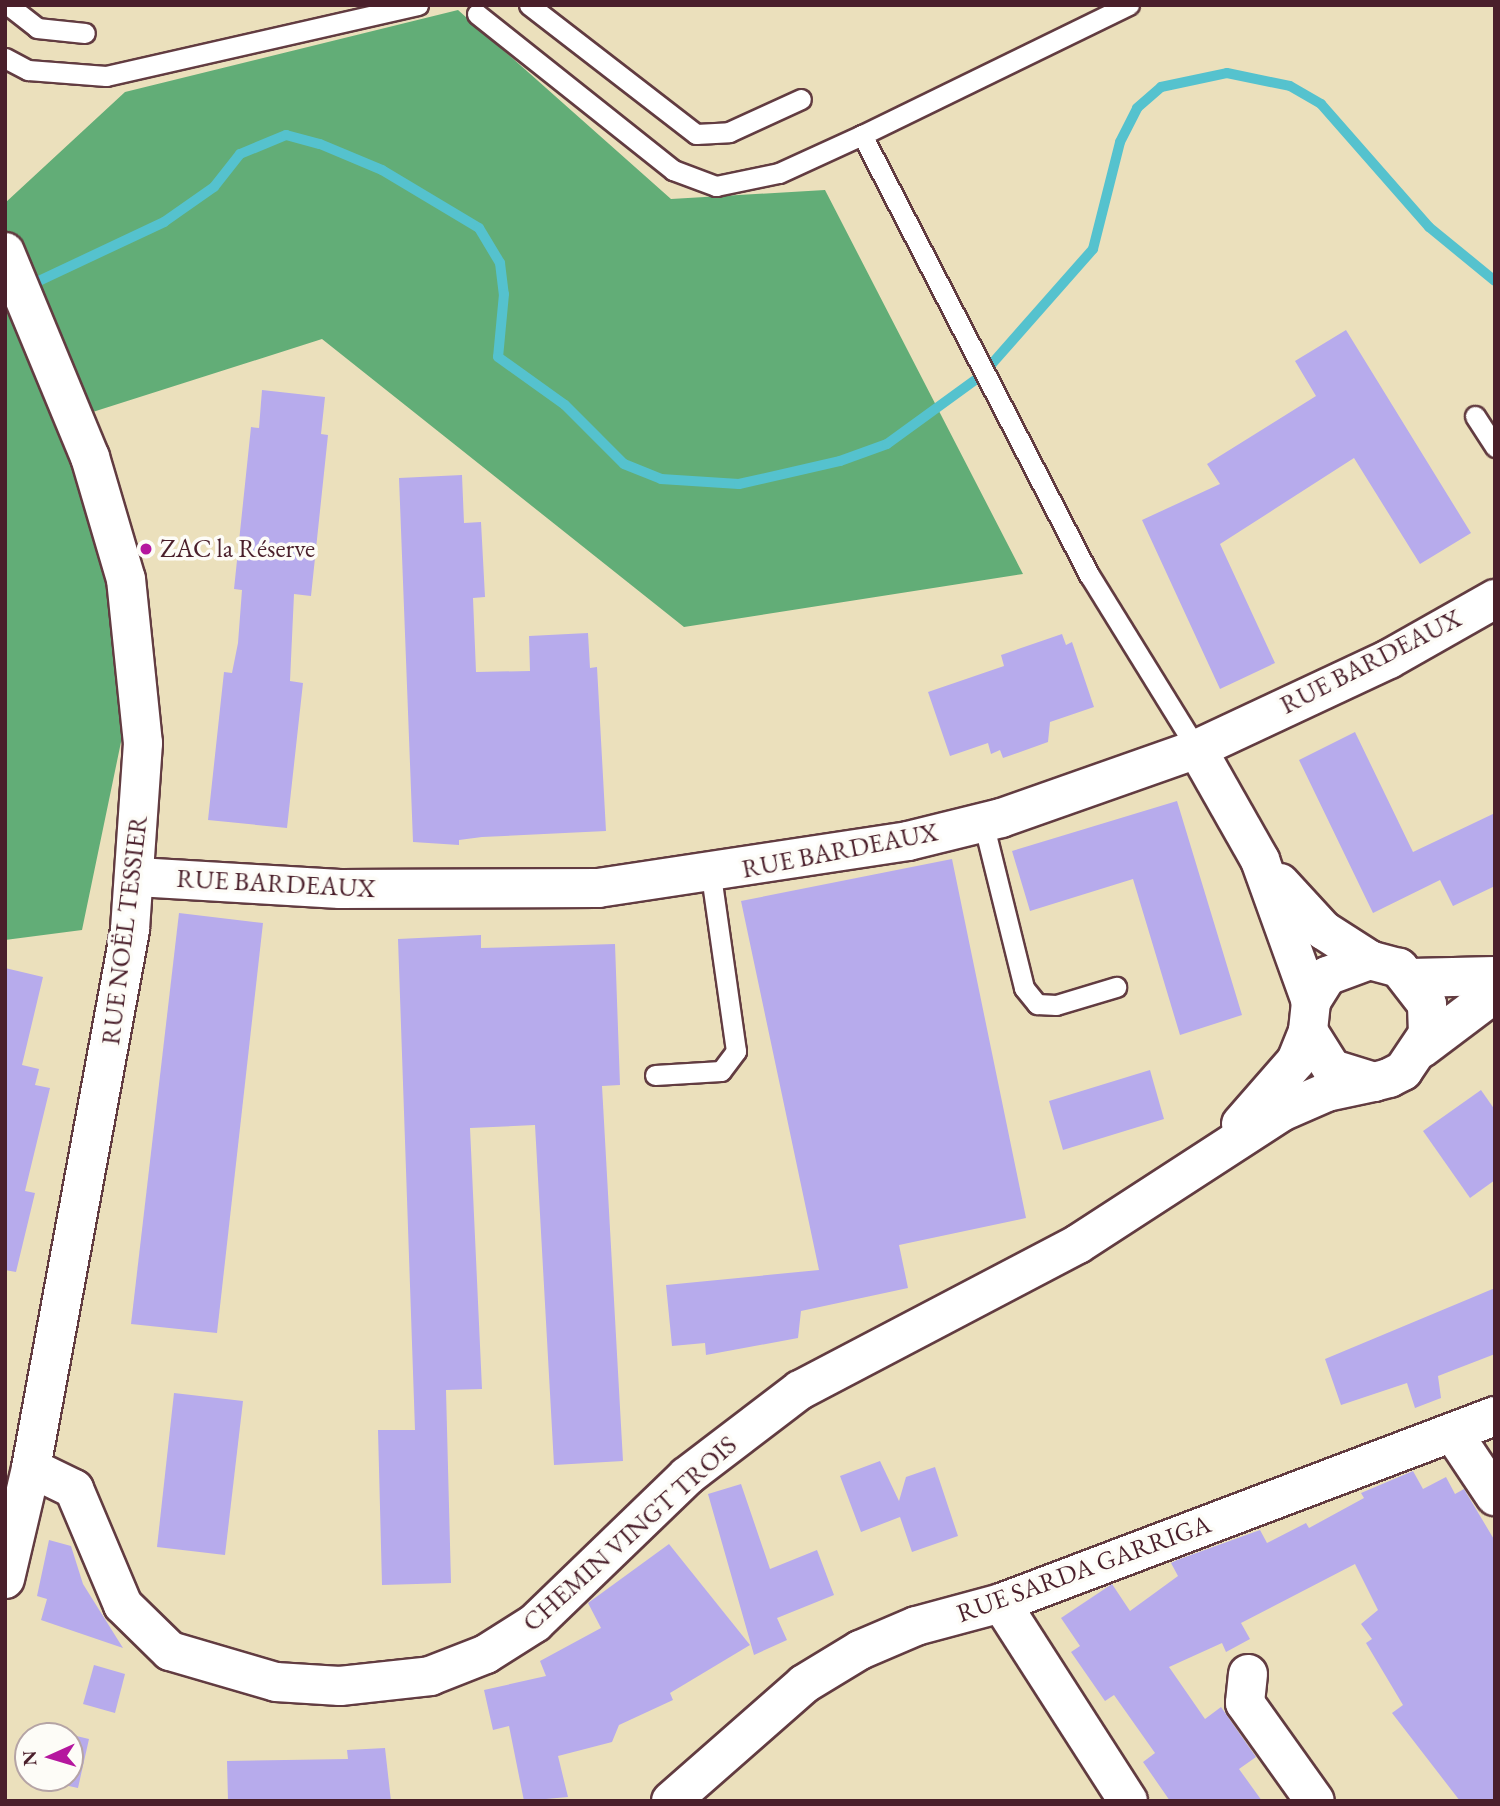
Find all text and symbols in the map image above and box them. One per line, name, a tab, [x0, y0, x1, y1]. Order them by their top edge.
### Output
place label: ZAC la Réserve	[160, 533, 315, 565]
marker: ZAC la Réserve	[138, 541, 154, 557]
street label: RUE BARDEAUX	[1275, 603, 1467, 721]
street label: RUE NOËL TESSIER	[95, 813, 155, 1047]
street label: RUE BARDEAUX	[739, 817, 941, 885]
street label: RUE BARDEAUX	[176, 863, 376, 905]
street label: CHEMIN VINGT TROIS	[516, 1430, 744, 1638]
street label: RUE SARDA GARRIGA	[953, 1509, 1215, 1629]
north arrow	[14, 1722, 84, 1792]
text: N	[17, 1750, 43, 1767]

